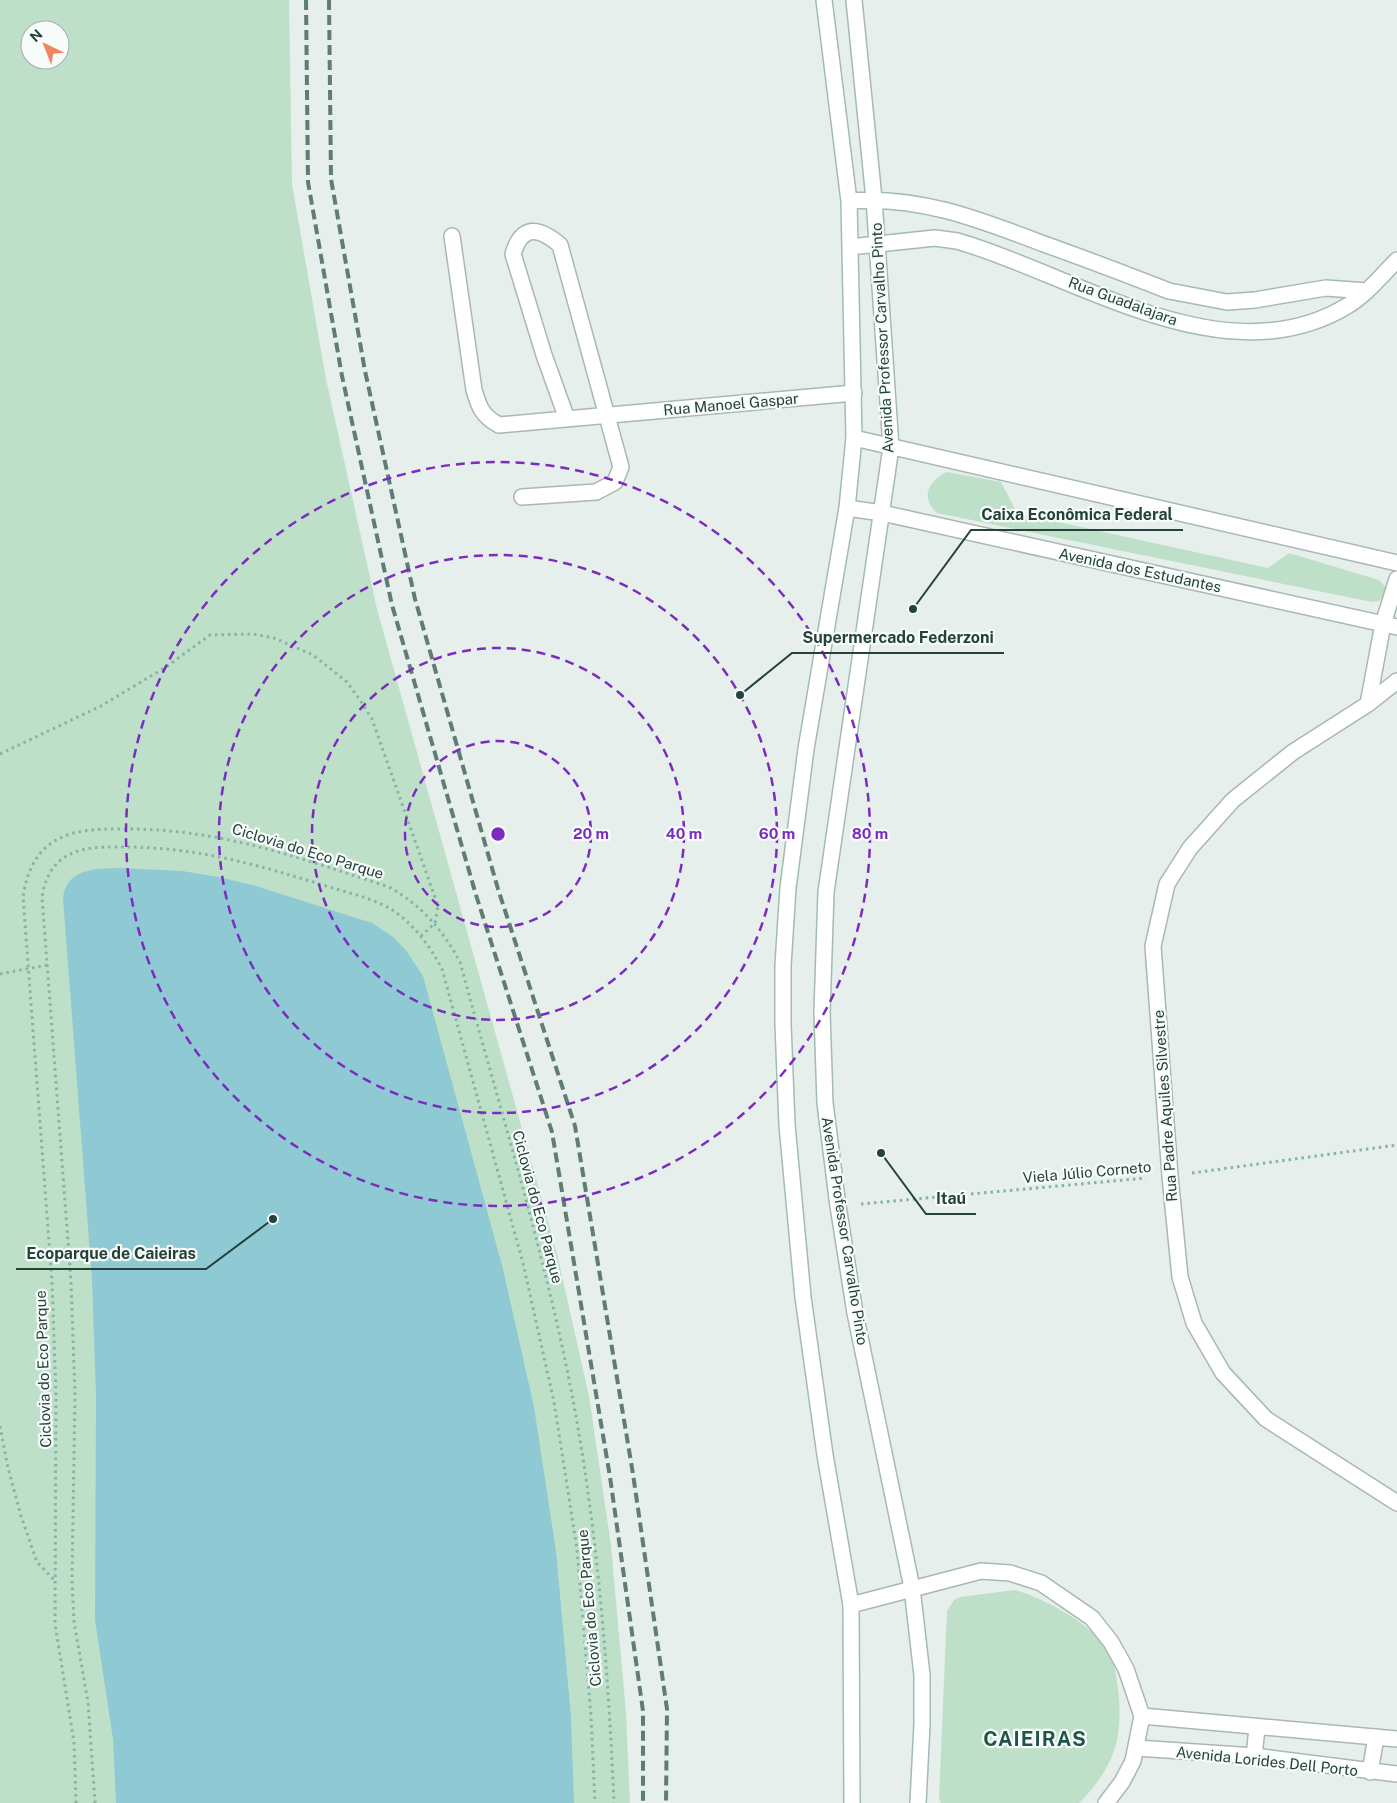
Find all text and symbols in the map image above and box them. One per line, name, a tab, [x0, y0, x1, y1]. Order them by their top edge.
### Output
north arrow	[20, 20, 70, 70]
text: N	[27, 26, 46, 45]
street label: Avenida Professor Carvalho Pinto	[867, 222, 897, 454]
street label: Rua Guadalajara	[1066, 273, 1180, 329]
street label: Rua Manoel Gaspar	[663, 390, 800, 418]
callout: Caixa Econômica Federal	[971, 499, 1183, 530]
text: Caixa Econômica Federal	[981, 505, 1173, 524]
street label: Avenida dos Estudantes	[1057, 544, 1223, 596]
callout: Supermercado Federzoni	[792, 622, 1004, 653]
text: Supermercado Federzoni	[802, 628, 994, 647]
street label: Ciclovia do Eco Parque	[230, 820, 386, 882]
centre of rings	[489, 825, 507, 843]
text: 20 m	[573, 825, 609, 842]
text: 40 m	[666, 825, 702, 842]
text: 60 m	[759, 825, 795, 842]
text: 80 m	[852, 825, 888, 842]
street label: Rua Padre Aquiles Silvestre	[1150, 1009, 1180, 1203]
street label: Avenida Professor Carvalho Pinto	[819, 1116, 871, 1346]
street label: Ciclovia do Eco Parque	[509, 1129, 567, 1285]
street label: Viela Júlio Corneto	[1022, 1158, 1152, 1186]
callout: Itaú	[926, 1183, 976, 1214]
text: Itaú	[936, 1189, 966, 1208]
callout: Ecoparque de Caieiras	[16, 1238, 206, 1269]
text: Ecoparque de Caieiras	[26, 1244, 196, 1263]
street label: Ciclovia do Eco Parque	[32, 1290, 54, 1448]
street label: Ciclovia do Eco Parque	[574, 1529, 604, 1687]
district label: CAIEIRAS	[983, 1727, 1087, 1751]
street label: Avenida Lorides Dell Porto	[1175, 1743, 1359, 1779]

